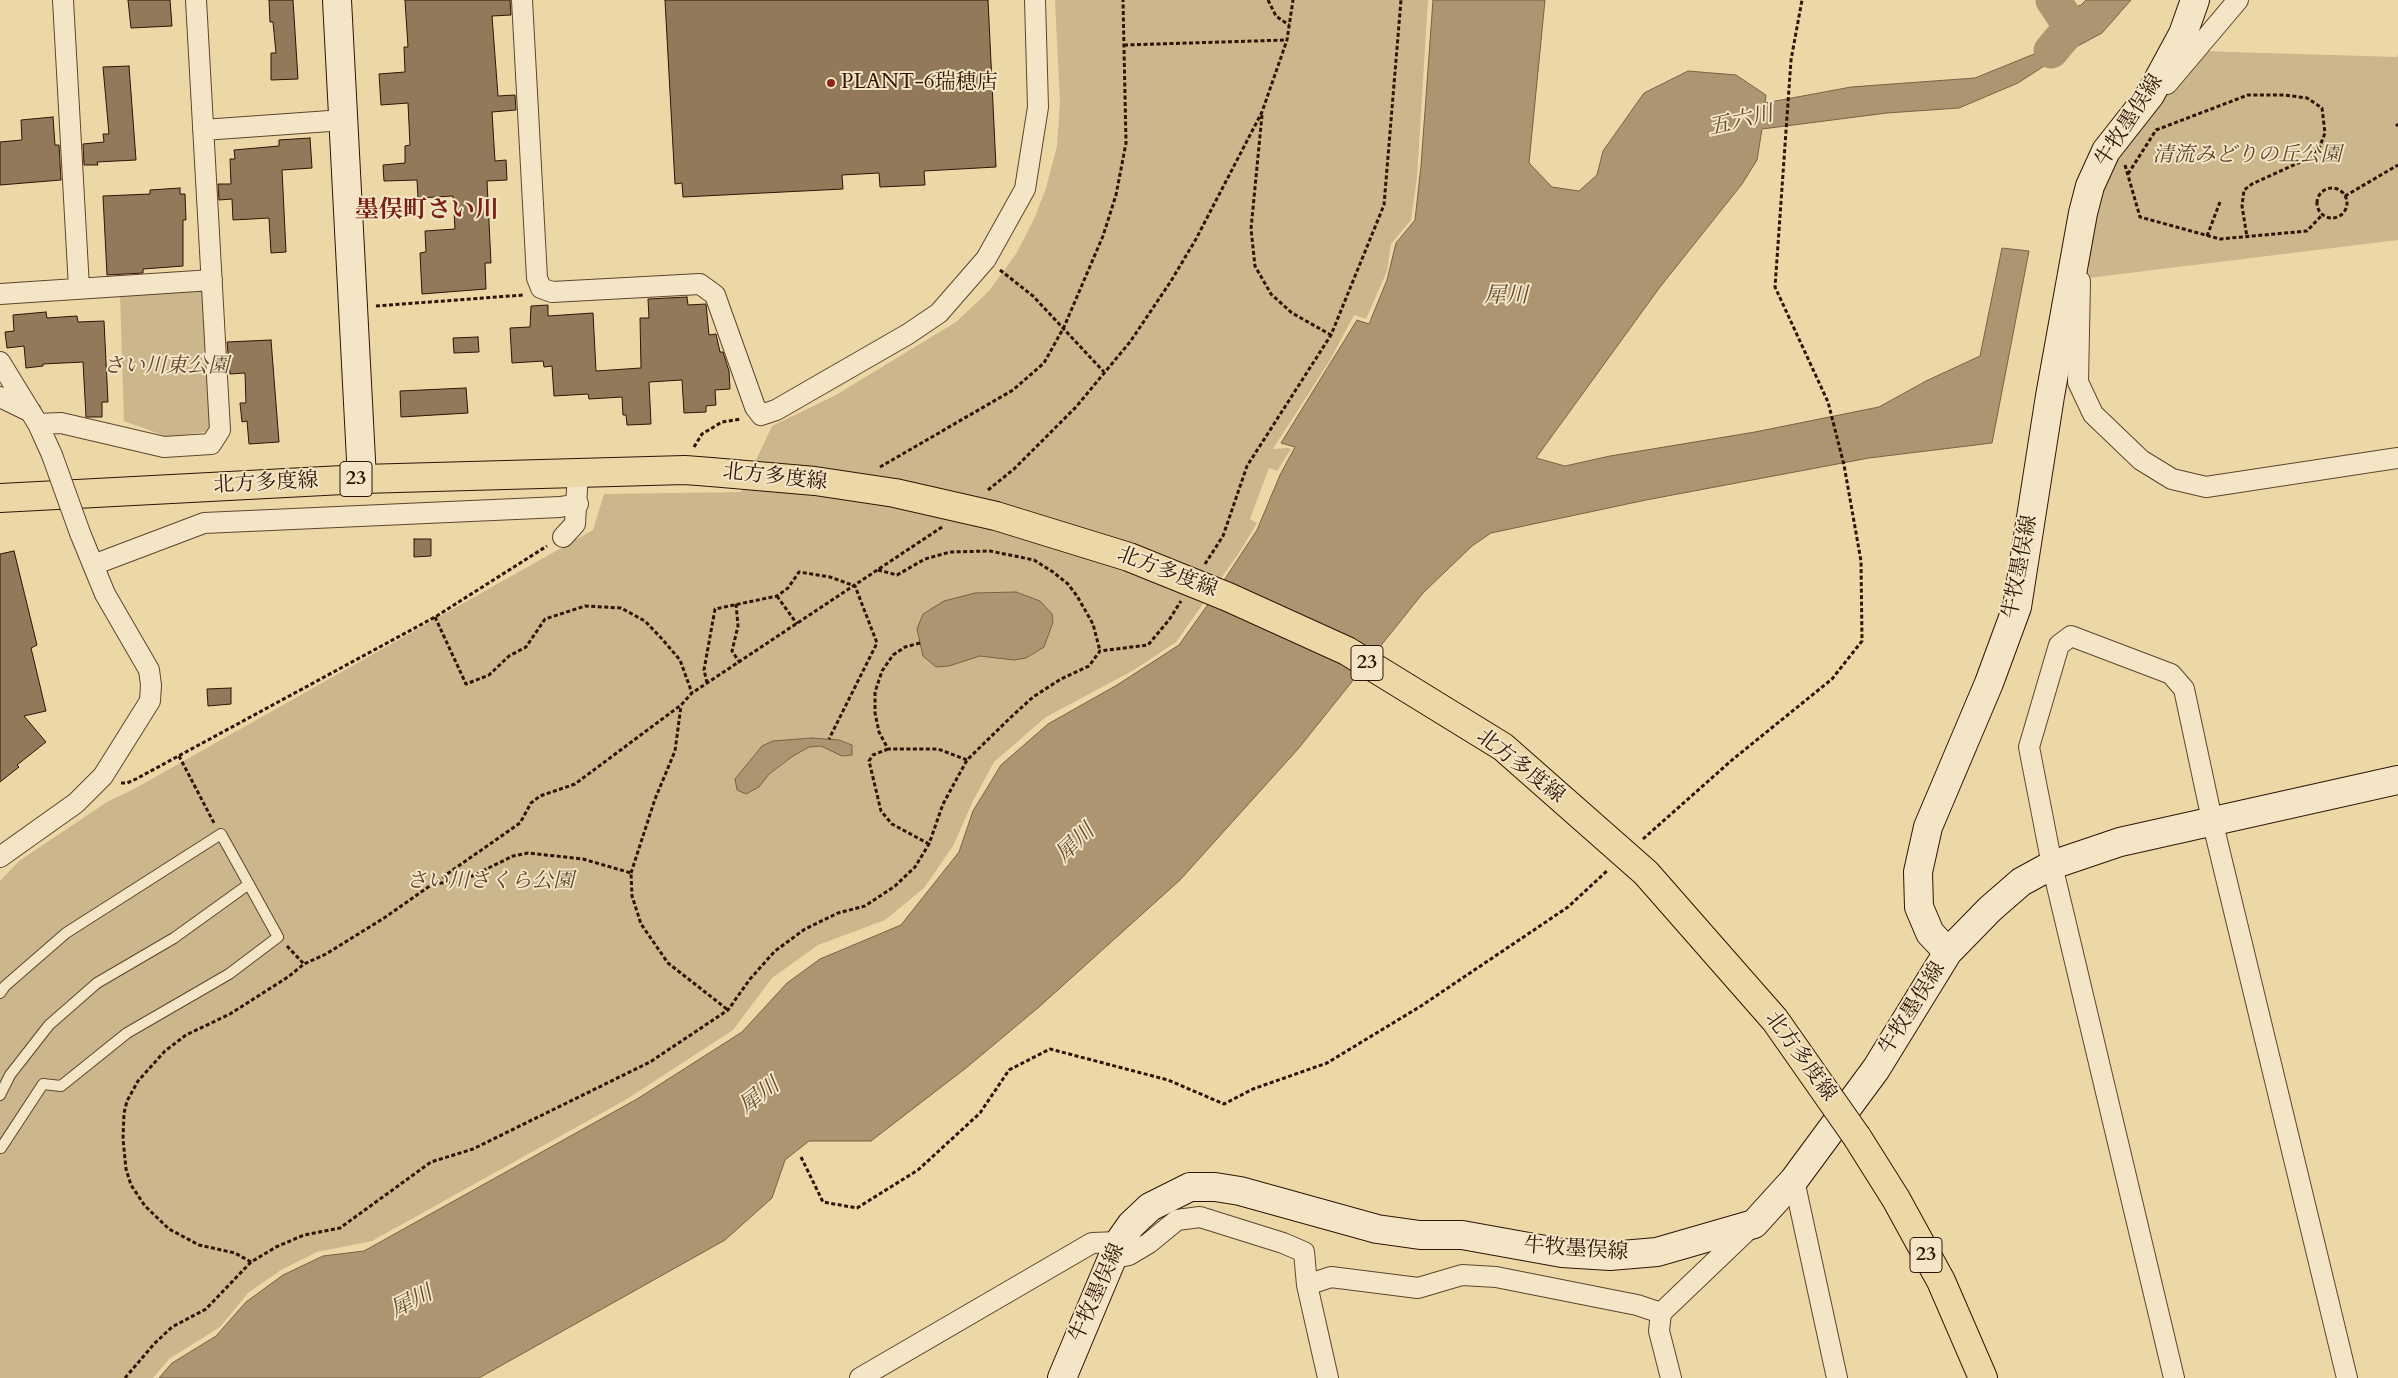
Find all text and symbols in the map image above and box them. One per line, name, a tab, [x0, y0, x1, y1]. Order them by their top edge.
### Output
place label: PLANT-6瑞穂店	[841, 70, 997, 96]
street label: 牛牧墨俣線	[2091, 70, 2169, 172]
marker: PLANT-6瑞穂店	[825, 77, 837, 89]
water label: 五六川	[1706, 102, 1776, 142]
park label: 清流みどりの丘公園	[2153, 143, 2341, 169]
district label: 墨俣町さい川	[355, 197, 499, 225]
water label: 犀川	[1484, 284, 1528, 310]
park label: さい川東公園	[103, 354, 229, 380]
street label: 北方多度線	[721, 460, 829, 496]
road number: 23	[340, 462, 372, 496]
street label: 北方多度線	[213, 469, 319, 499]
street label: 牛牧墨俣線	[1999, 513, 2043, 621]
street label: 北方多度線	[1113, 542, 1221, 604]
road number: 23	[1351, 646, 1383, 680]
street label: 北方多度線	[1471, 725, 1569, 809]
water label: 犀川	[1051, 819, 1101, 869]
park label: さい川さくら公園	[406, 869, 574, 895]
street label: 牛牧墨俣線	[1874, 958, 1952, 1060]
street label: 北方多度線	[1759, 1007, 1841, 1107]
water label: 犀川	[734, 1073, 786, 1121]
street label: 牛牧墨俣線	[1523, 1234, 1629, 1266]
road number: 23	[1910, 1238, 1942, 1272]
street label: 牛牧墨俣線	[1065, 1240, 1131, 1346]
water label: 犀川	[386, 1281, 438, 1325]

